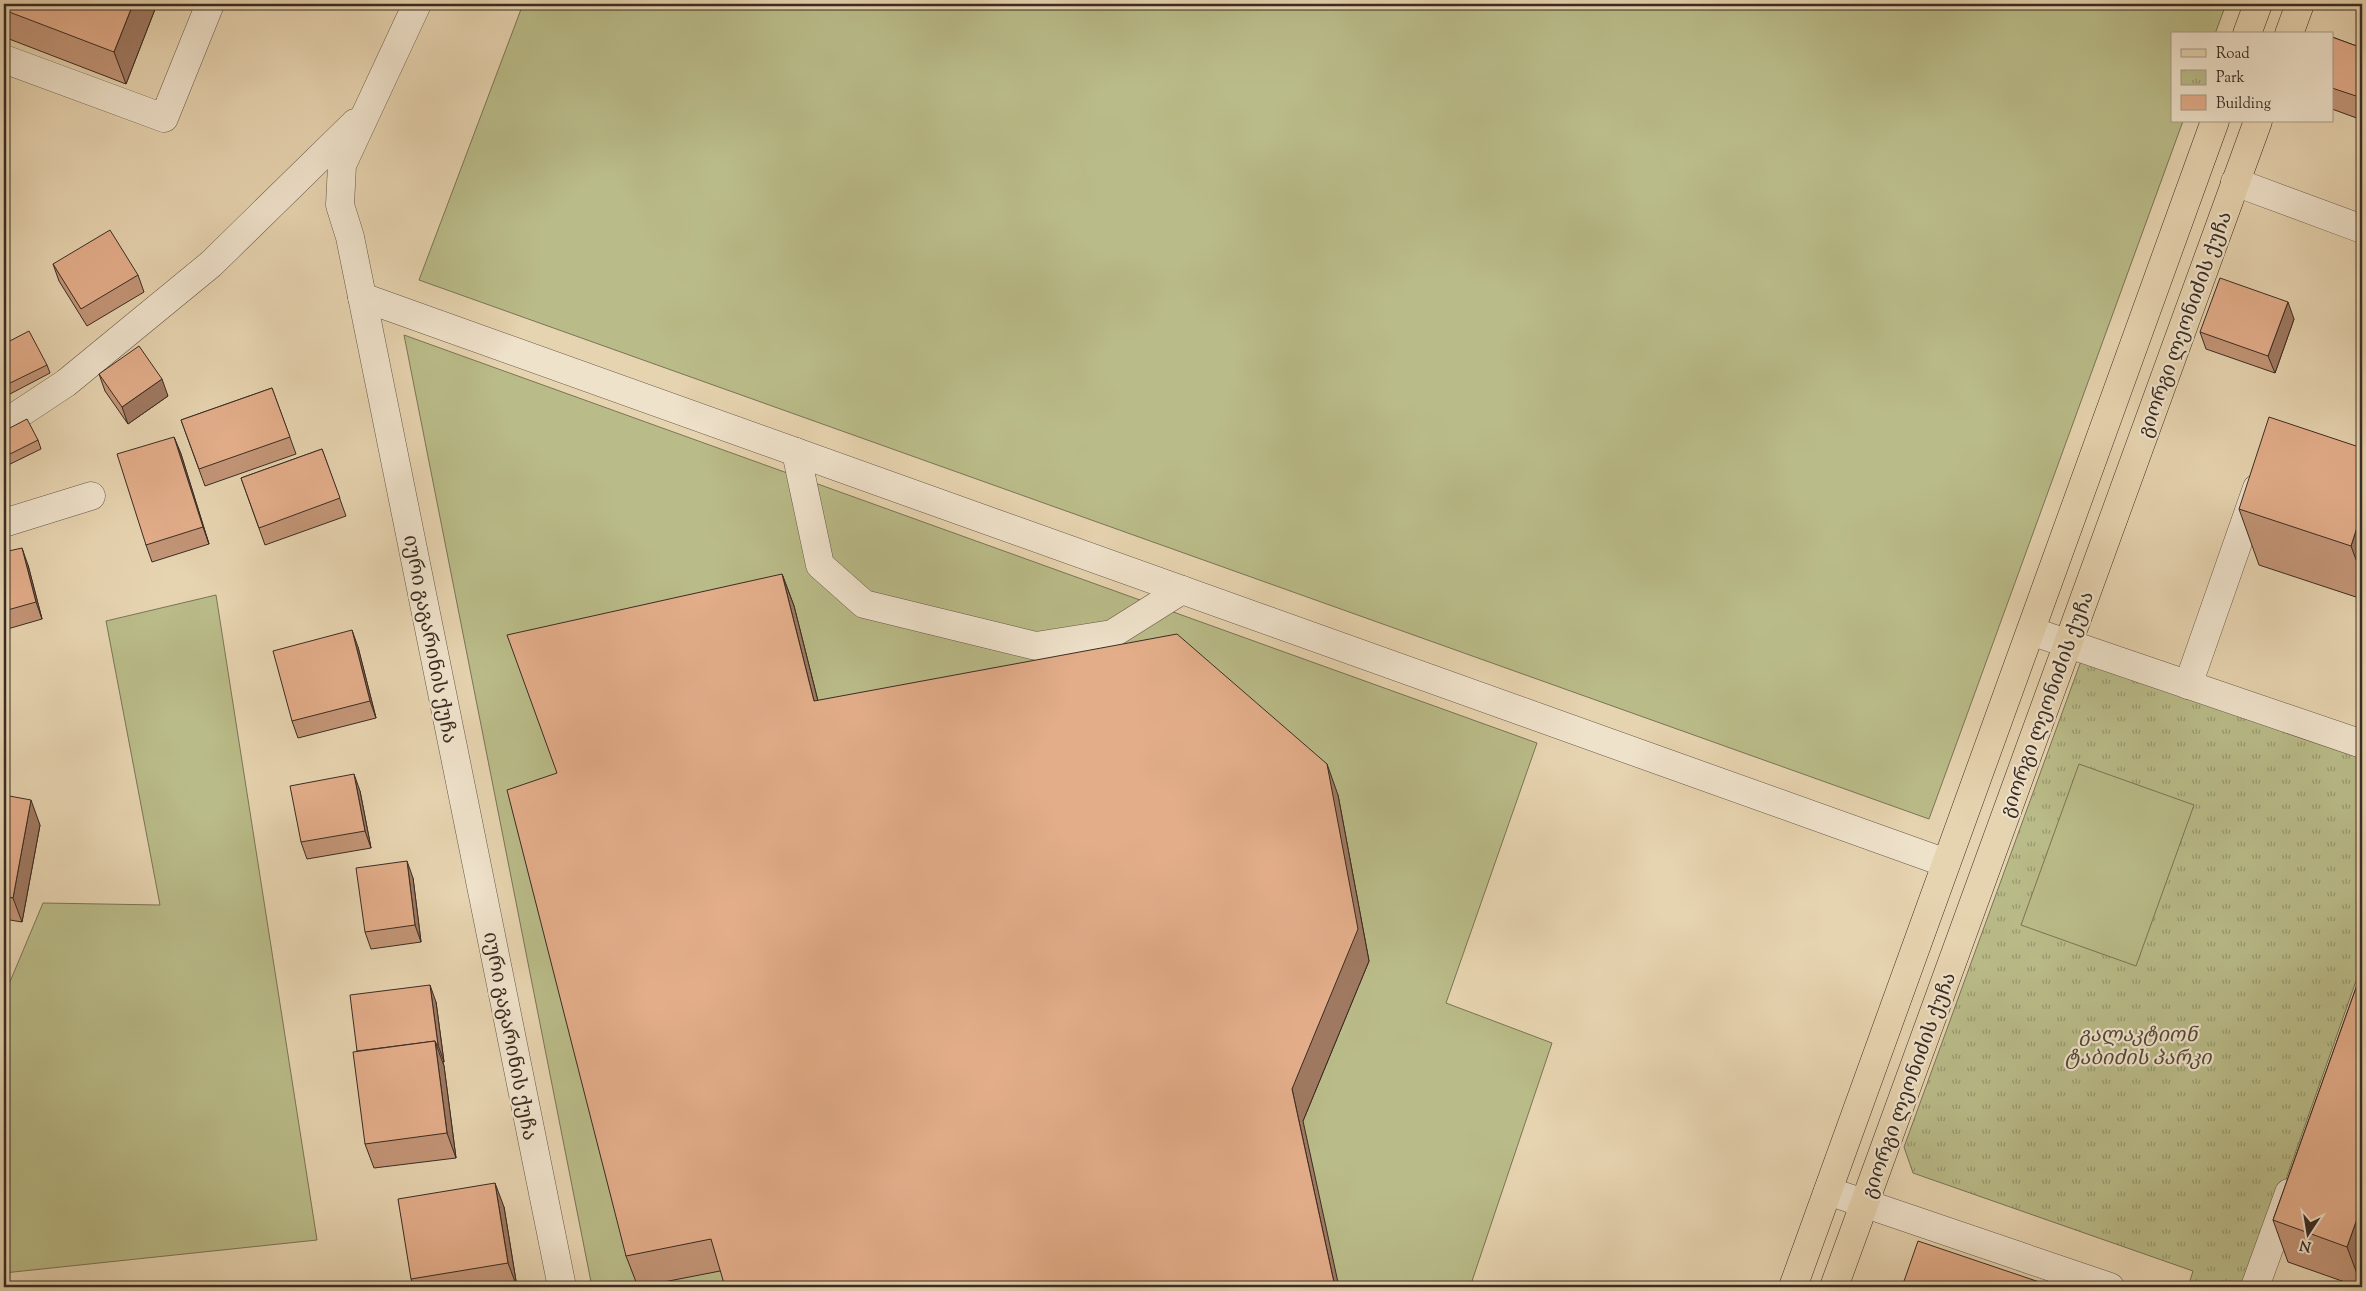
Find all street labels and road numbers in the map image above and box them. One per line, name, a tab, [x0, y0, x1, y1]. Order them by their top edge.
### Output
street label: გიორგი ლეონიძის ქუჩა	[2132, 208, 2241, 442]
street label: იური გაგარინის ქუჩა	[394, 533, 463, 746]
street label: გიორგი ლეონიძის ქუჩა	[1994, 588, 2103, 822]
street label: იური გაგარინის ქუჩა	[474, 930, 543, 1143]
street label: გიორგი ლეონიძის ქუჩა	[1856, 969, 1965, 1203]

